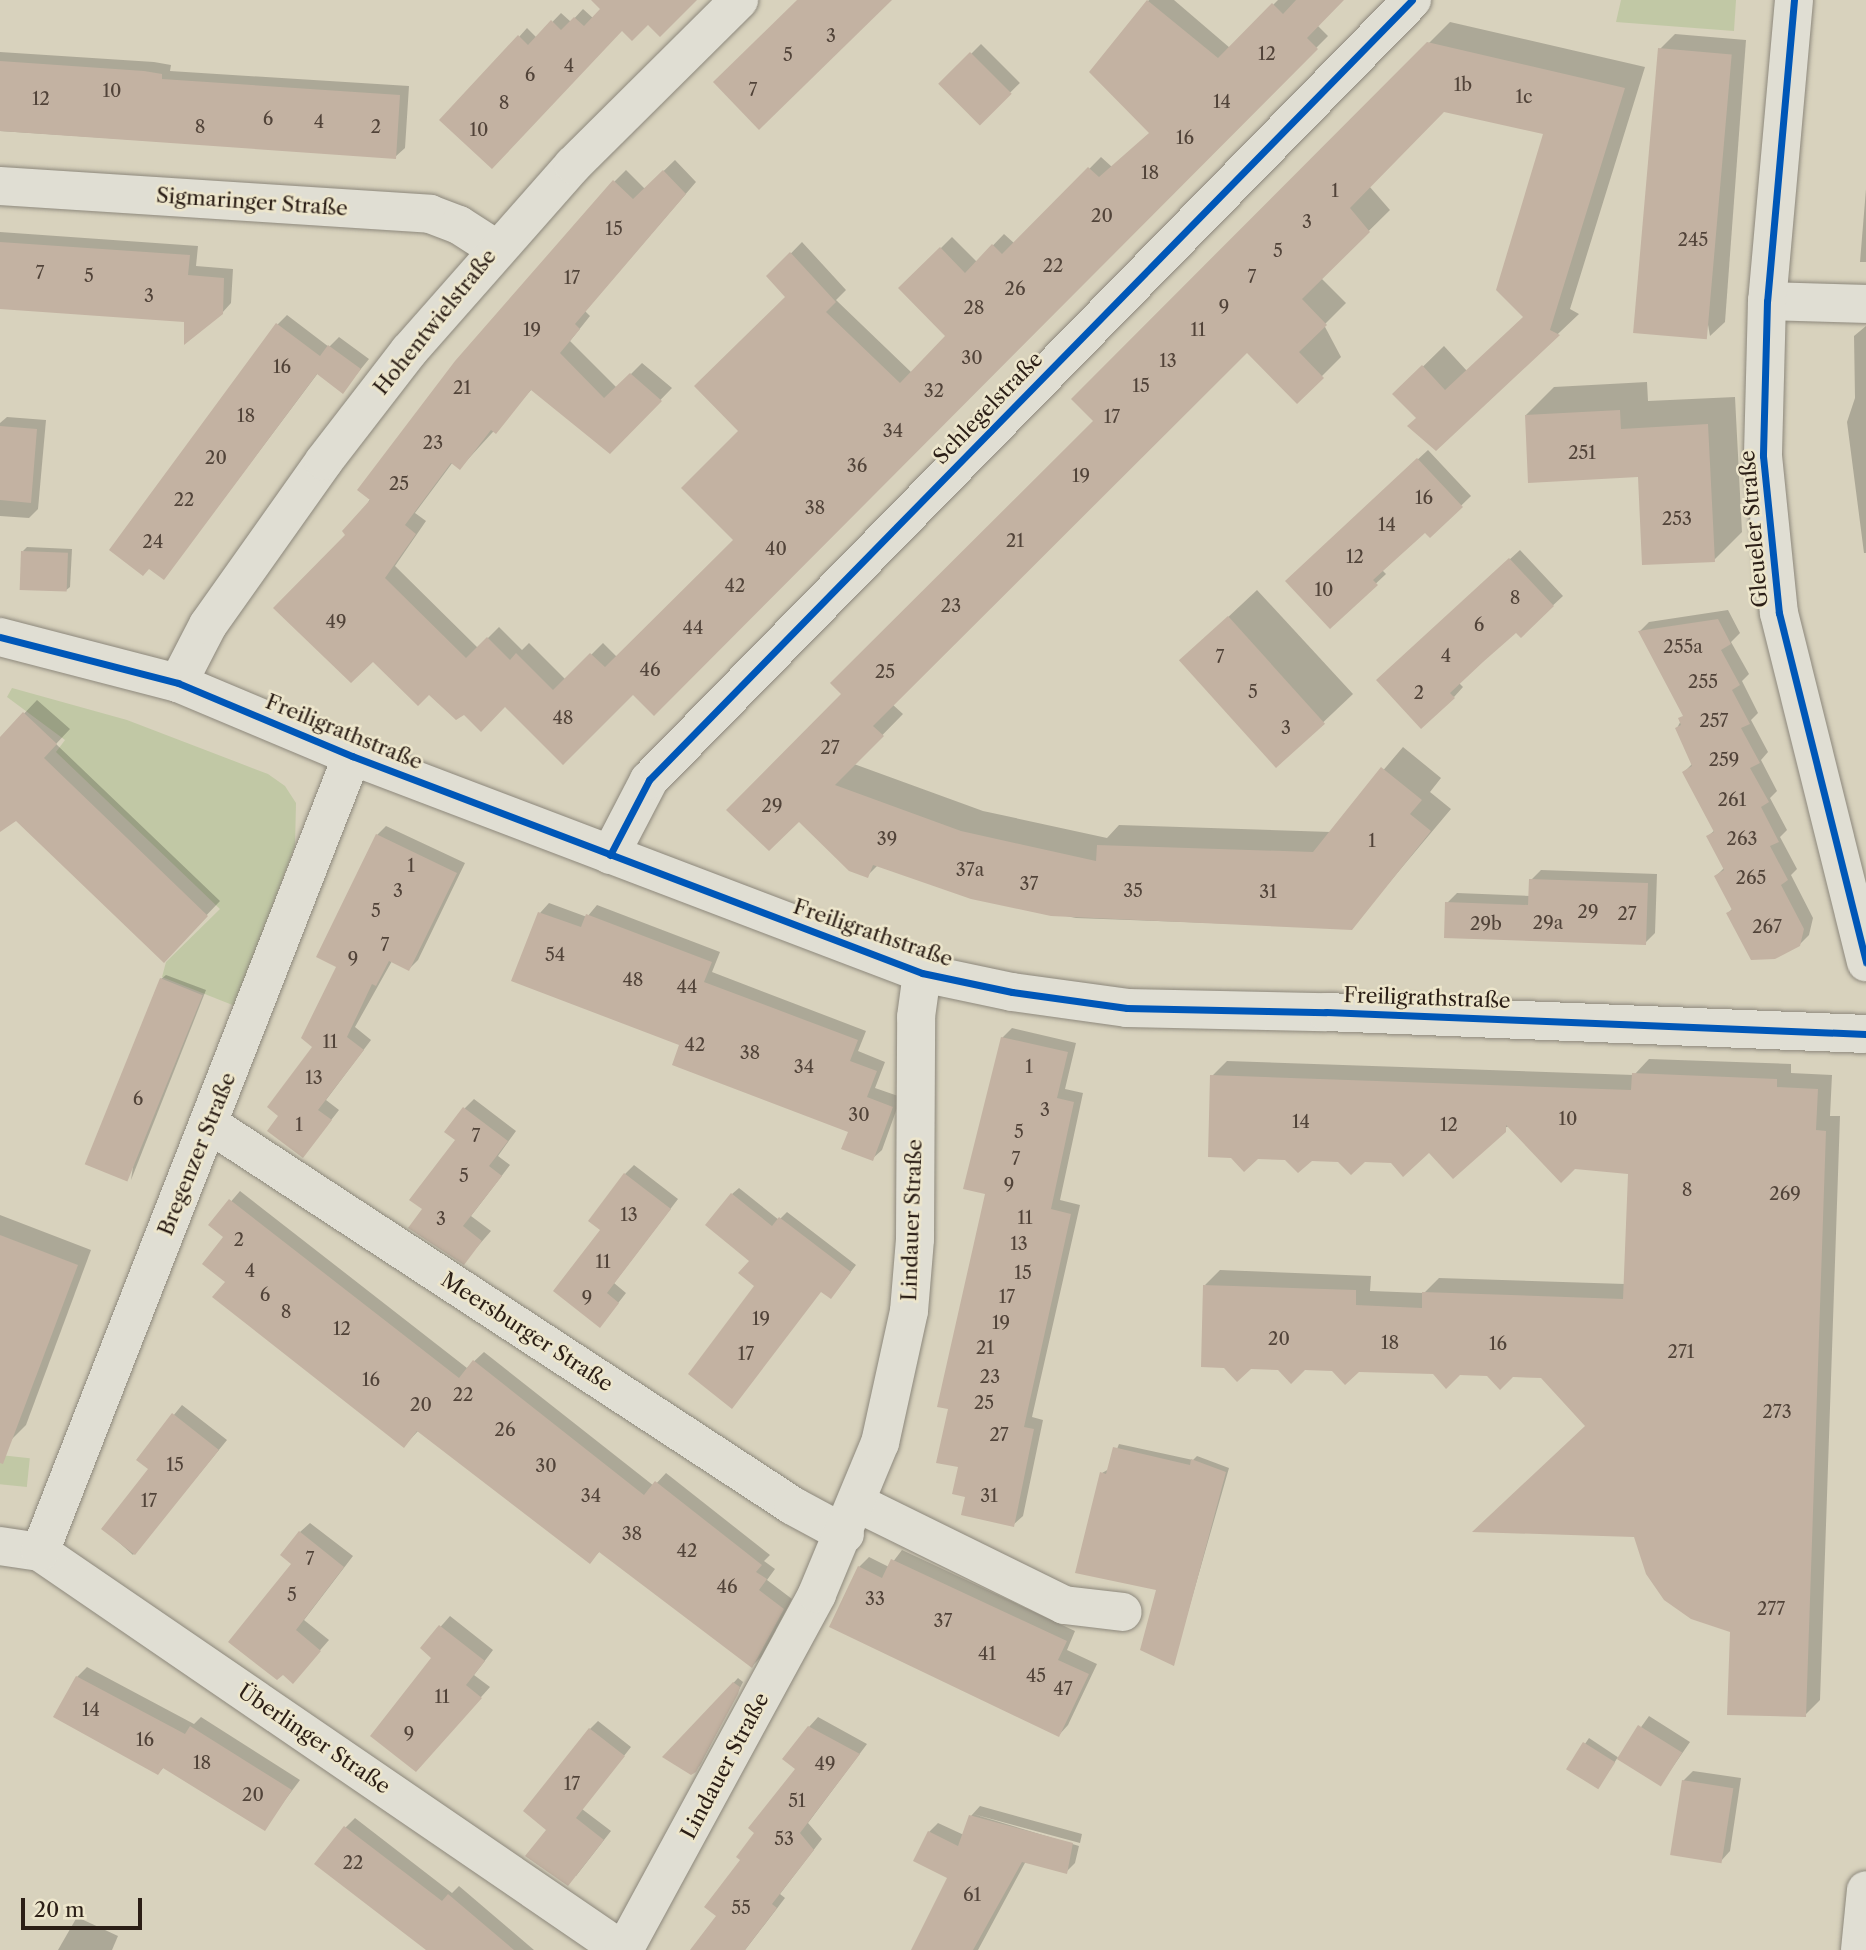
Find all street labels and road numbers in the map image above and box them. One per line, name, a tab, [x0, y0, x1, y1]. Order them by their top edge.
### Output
street label: Sigmaringer Straße	[155, 183, 349, 221]
street label: Hohentwielstraße	[368, 244, 502, 400]
street label: Schlegelstraße	[928, 347, 1048, 469]
street label: Gleueler Straße	[1735, 449, 1773, 609]
street label: Freiligrathstraße	[262, 689, 426, 775]
street label: Freiligrathstraße	[790, 894, 956, 972]
street label: Freiligrathstraße	[1343, 982, 1511, 1014]
street label: Bregenzer Straße	[153, 1069, 241, 1239]
street label: Lindauer Straße	[897, 1138, 927, 1302]
street label: Meersburger Straße	[436, 1267, 618, 1397]
street label: Überlinger Straße	[233, 1679, 395, 1799]
street label: Lindauer Straße	[676, 1688, 774, 1844]

